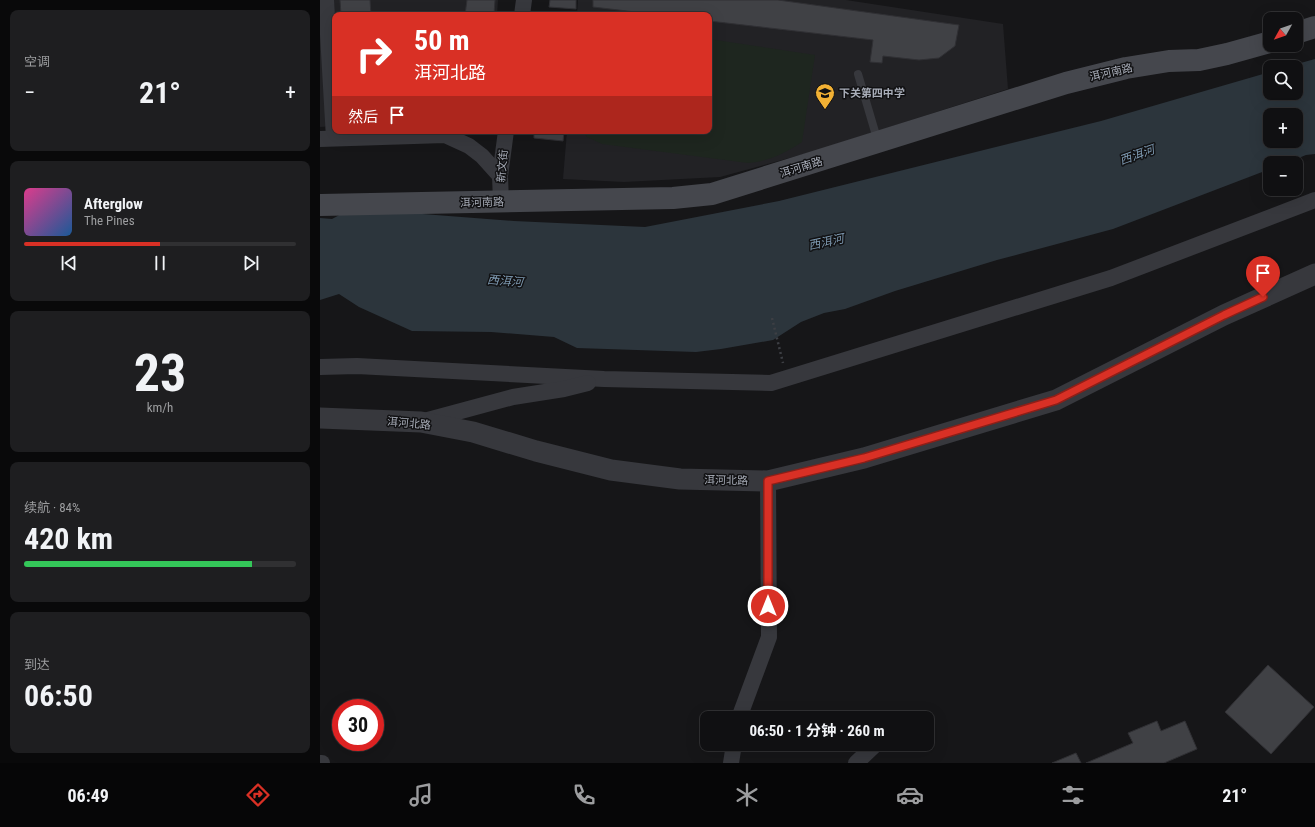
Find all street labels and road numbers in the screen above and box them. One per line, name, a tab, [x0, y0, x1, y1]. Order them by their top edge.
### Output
street label: 洱河南路	[1088, 61, 1134, 84]
street label: 新文街	[495, 149, 510, 183]
street label: 洱河南路	[778, 155, 824, 180]
street label: 洱河南路	[460, 196, 504, 209]
street label: 洱河北路	[386, 415, 431, 432]
street label: 洱河北路	[704, 474, 748, 487]

